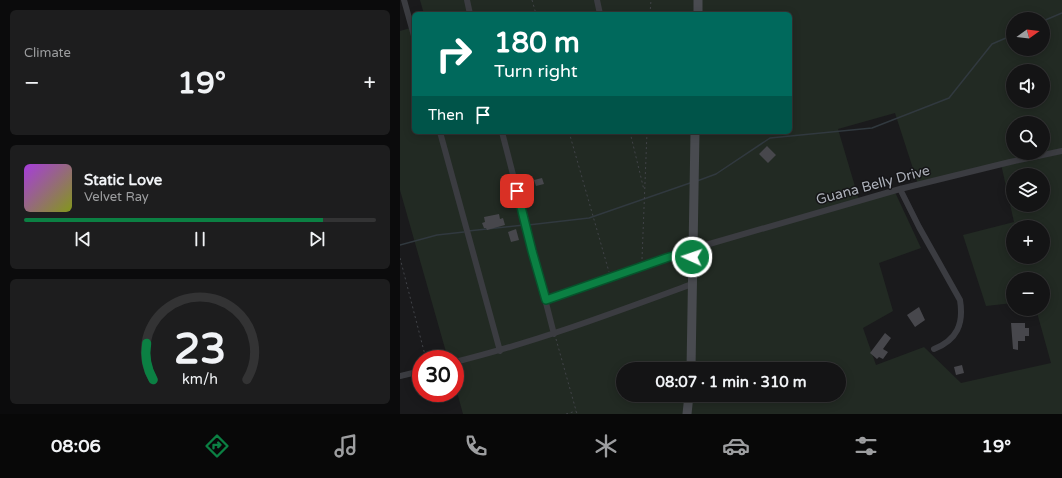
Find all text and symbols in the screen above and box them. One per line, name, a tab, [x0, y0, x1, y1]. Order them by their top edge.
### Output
north arrow	[1006, 12, 1050, 56]
map controls	[1006, 12, 1050, 316]
text: 180 m	[494, 26, 580, 60]
icon: right	[428, 28, 480, 80]
text: Climate	[24, 45, 71, 61]
text: Turn right	[494, 60, 578, 82]
button: sound	[1006, 64, 1050, 108]
text: 19°	[177, 65, 226, 102]
text: −	[24, 70, 40, 96]
text: +	[364, 70, 376, 96]
icon: arrive	[472, 104, 494, 126]
text: Then	[428, 106, 464, 124]
button: search	[1006, 116, 1050, 160]
street label: Guana Belly Drive	[814, 162, 932, 208]
button: layers	[1006, 168, 1050, 212]
text: Static Love	[84, 171, 162, 189]
pin	[500, 174, 534, 208]
icon: arrive	[506, 180, 528, 202]
text: Velvet Ray	[84, 189, 149, 205]
button: +	[1006, 220, 1050, 264]
icon: previous	[72, 228, 94, 250]
icon: pause	[189, 228, 211, 250]
icon: next	[306, 228, 328, 250]
position arrow	[671, 236, 713, 278]
button: −	[1006, 272, 1050, 316]
text: 23	[174, 324, 226, 374]
speed limit sign: 30	[412, 350, 464, 402]
text: km/h	[182, 370, 218, 387]
text: 08:07 · 1 min · 310 m	[656, 373, 806, 391]
icon: directions	[203, 432, 231, 460]
icon: music	[332, 432, 360, 460]
icon: phone	[462, 432, 490, 460]
icon: climate	[592, 432, 620, 460]
icon: car	[722, 432, 750, 460]
icon: filters	[852, 432, 880, 460]
text: 08:06	[51, 435, 101, 457]
text: 19°	[982, 435, 1011, 457]

